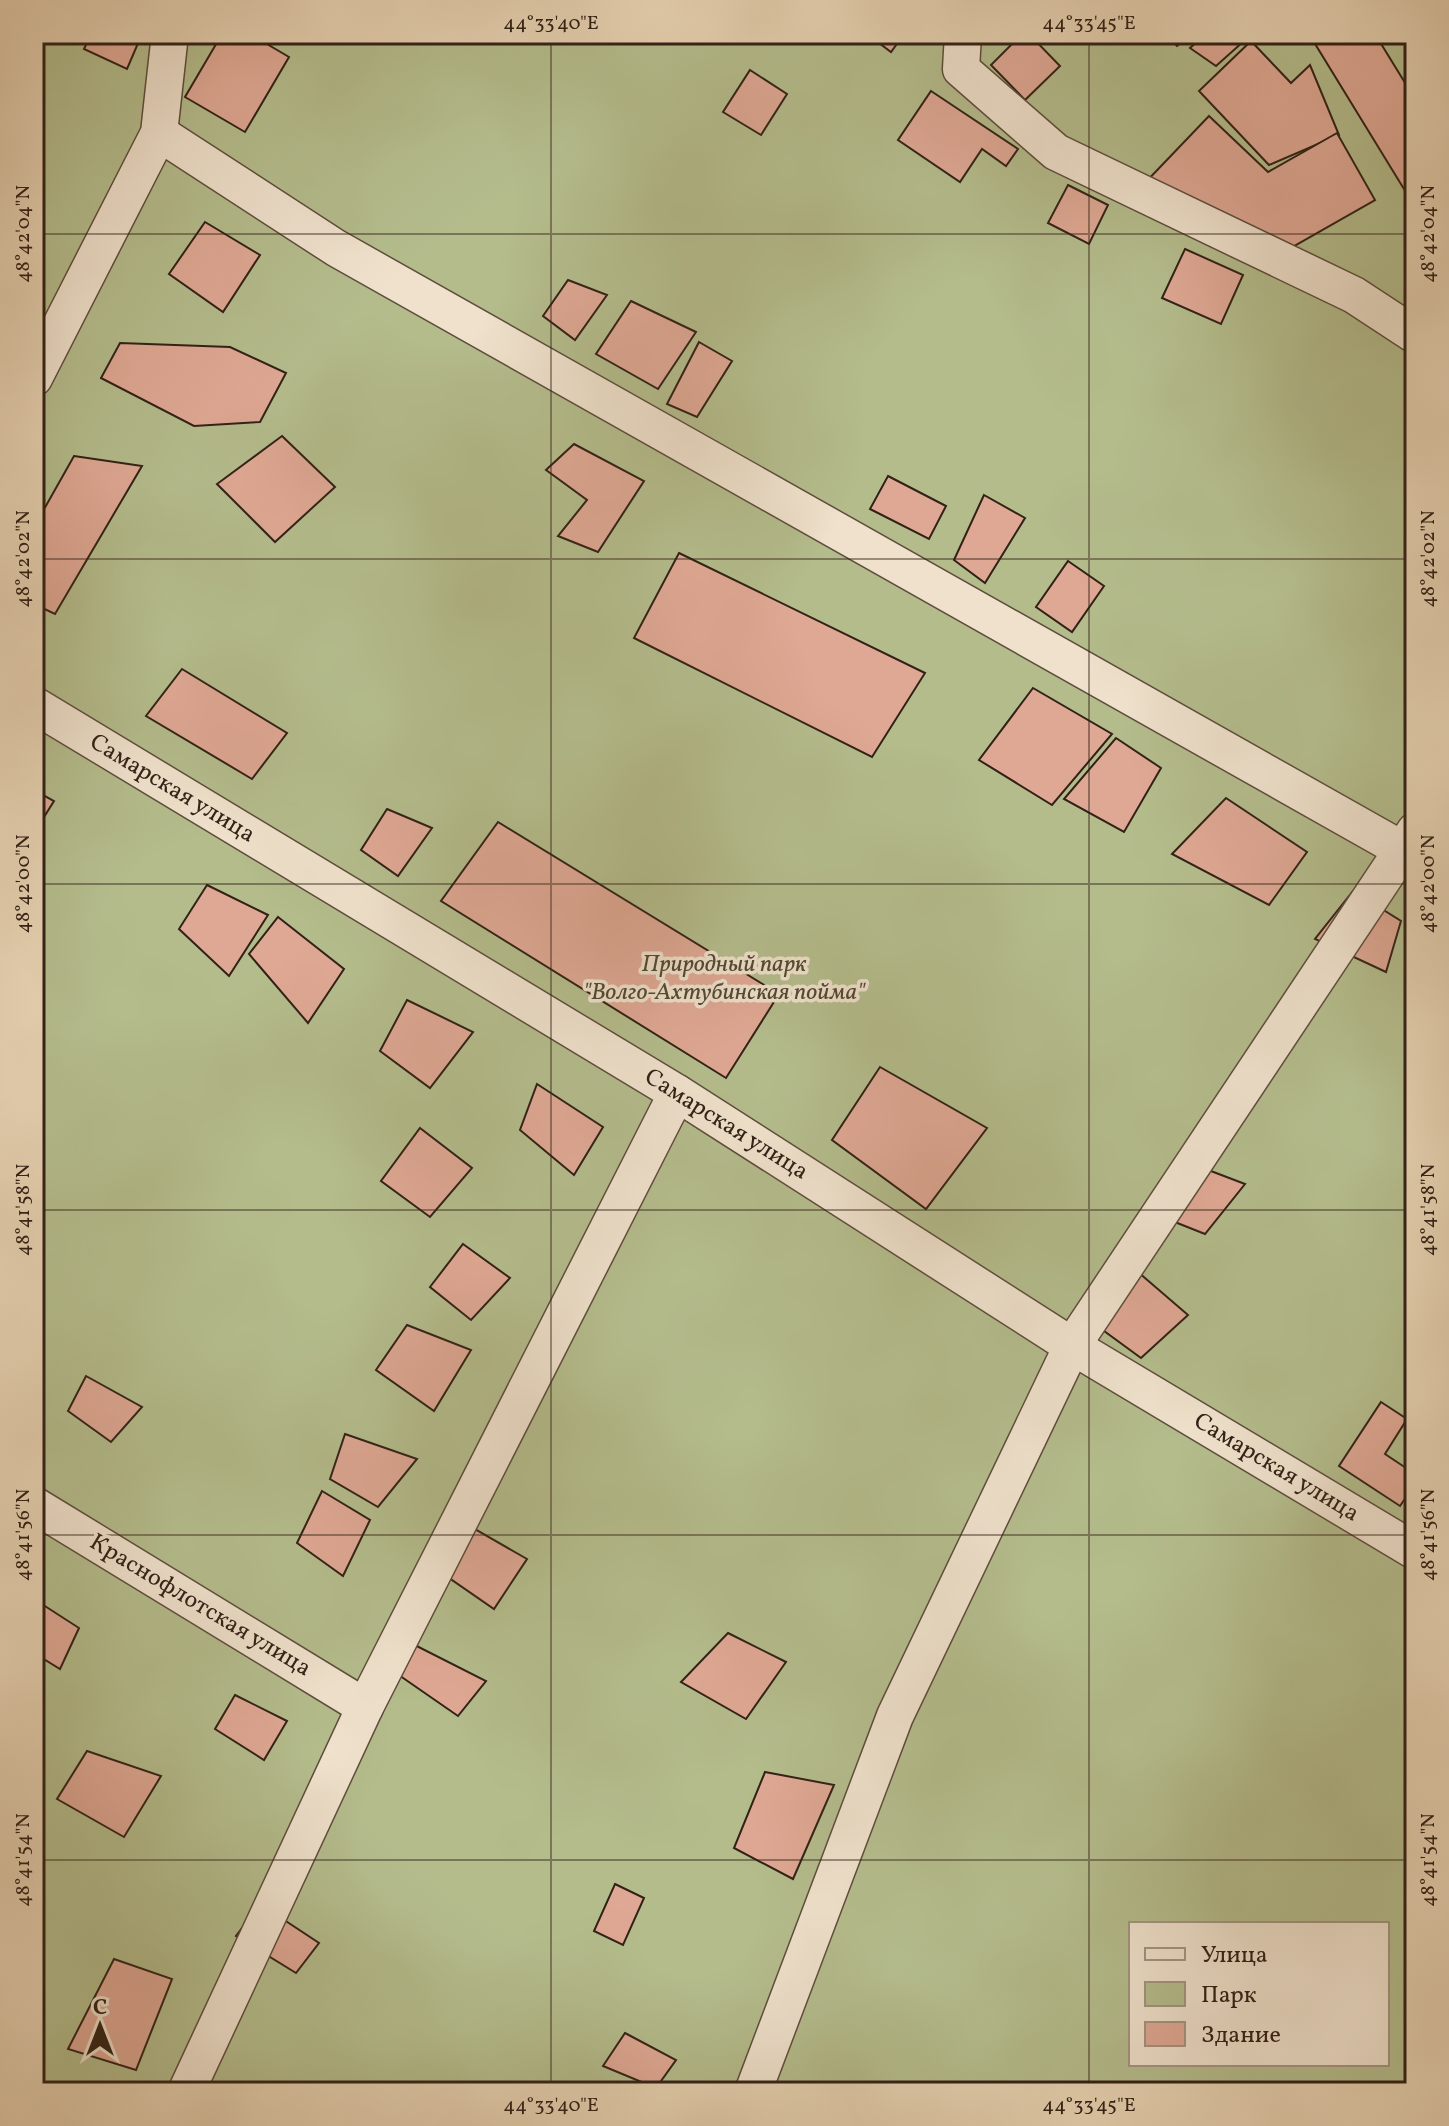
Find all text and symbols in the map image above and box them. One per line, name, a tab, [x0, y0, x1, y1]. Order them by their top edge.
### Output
text: 44°33'40"E	[503, 10, 599, 38]
text: 44°33'45"E	[1042, 10, 1136, 38]
text: 48°42'04"N	[10, 185, 38, 283]
text: 48°42'04"N	[1415, 185, 1443, 283]
text: 48°42'02"N	[10, 510, 38, 608]
text: 48°42'02"N	[1415, 510, 1443, 608]
street label: Самарская улица	[83, 726, 261, 852]
text: 48°42'00"N	[10, 834, 38, 934]
text: 48°42'00"N	[1415, 834, 1443, 934]
park label: Природный парк "Волго-Ахтубинская пойма"	[583, 948, 866, 1010]
street label: Самарская улица	[637, 1061, 815, 1189]
text: 48°41'58"N	[10, 1163, 38, 1256]
text: 48°41'58"N	[1415, 1163, 1443, 1256]
street label: Самарская улица	[1187, 1405, 1365, 1531]
text: 48°41'56"N	[10, 1489, 38, 1581]
text: 48°41'56"N	[1415, 1489, 1443, 1581]
street label: Краснофлотская улица	[83, 1526, 317, 1686]
text: 48°41'54"N	[10, 1813, 38, 1907]
text: 48°41'54"N	[1415, 1813, 1443, 1907]
legend	[1129, 1922, 1389, 2066]
text: Улица	[1201, 1939, 1268, 1973]
text: Парк	[1201, 1979, 1257, 2013]
north arrow	[60, 1986, 140, 2066]
text: С	[93, 1993, 107, 2024]
text: Здание	[1201, 2019, 1281, 2053]
text: 44°33'40"E	[503, 2092, 599, 2120]
text: 44°33'45"E	[1042, 2092, 1136, 2120]

